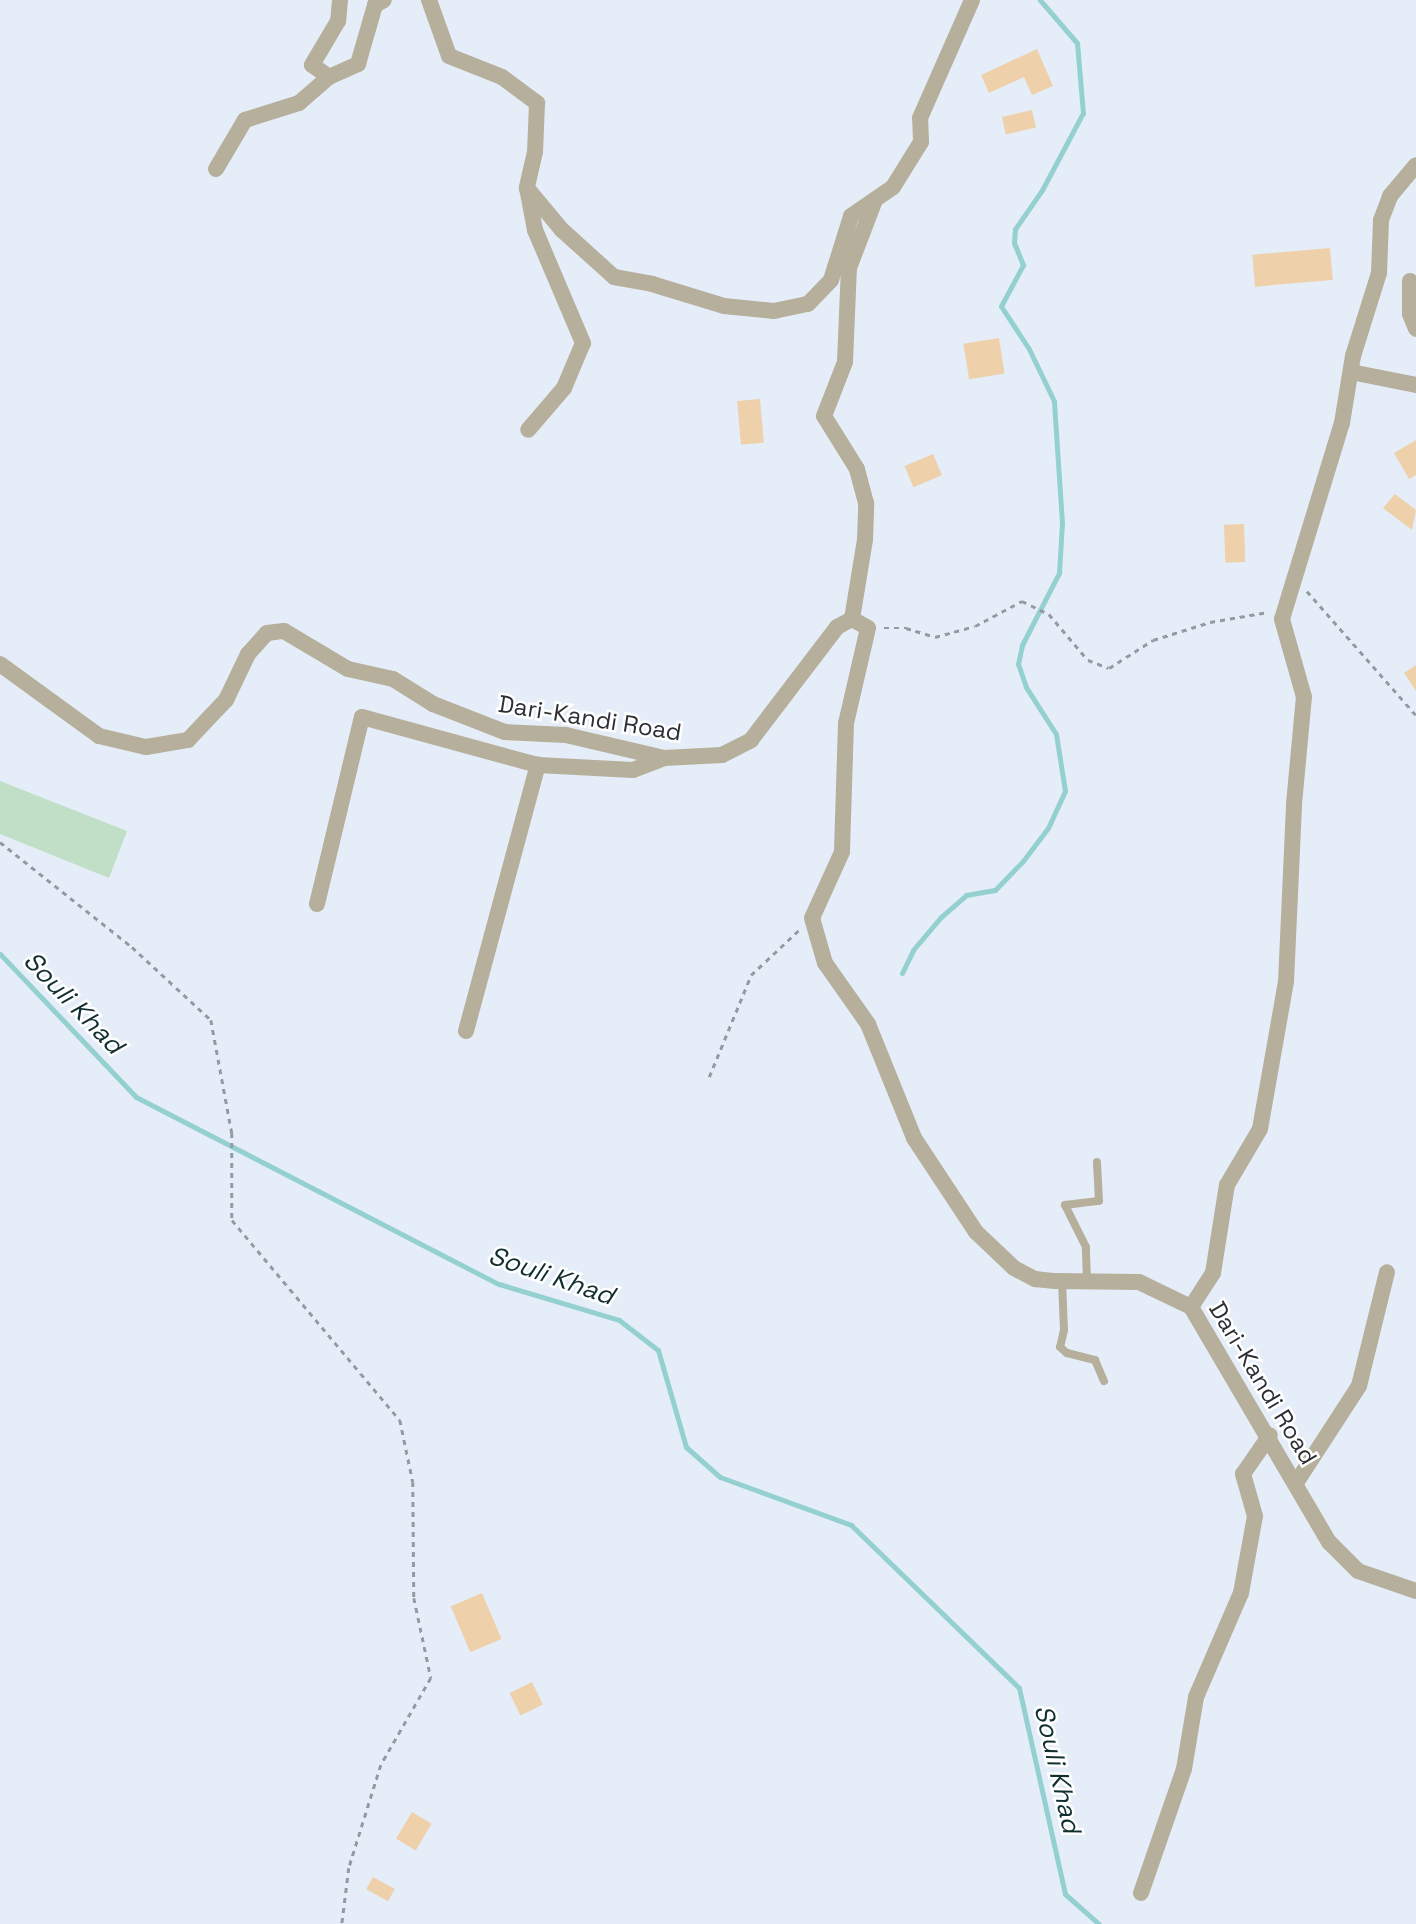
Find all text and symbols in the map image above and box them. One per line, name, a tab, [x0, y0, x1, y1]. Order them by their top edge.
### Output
street label: Dari-Kandi Road	[496, 689, 684, 747]
water label: Souli Khad	[16, 945, 130, 1061]
water label: Souli Khad	[484, 1240, 618, 1312]
street label: Dari-Kandi Road	[1203, 1296, 1323, 1470]
water label: Souli Khad	[1027, 1702, 1087, 1836]

